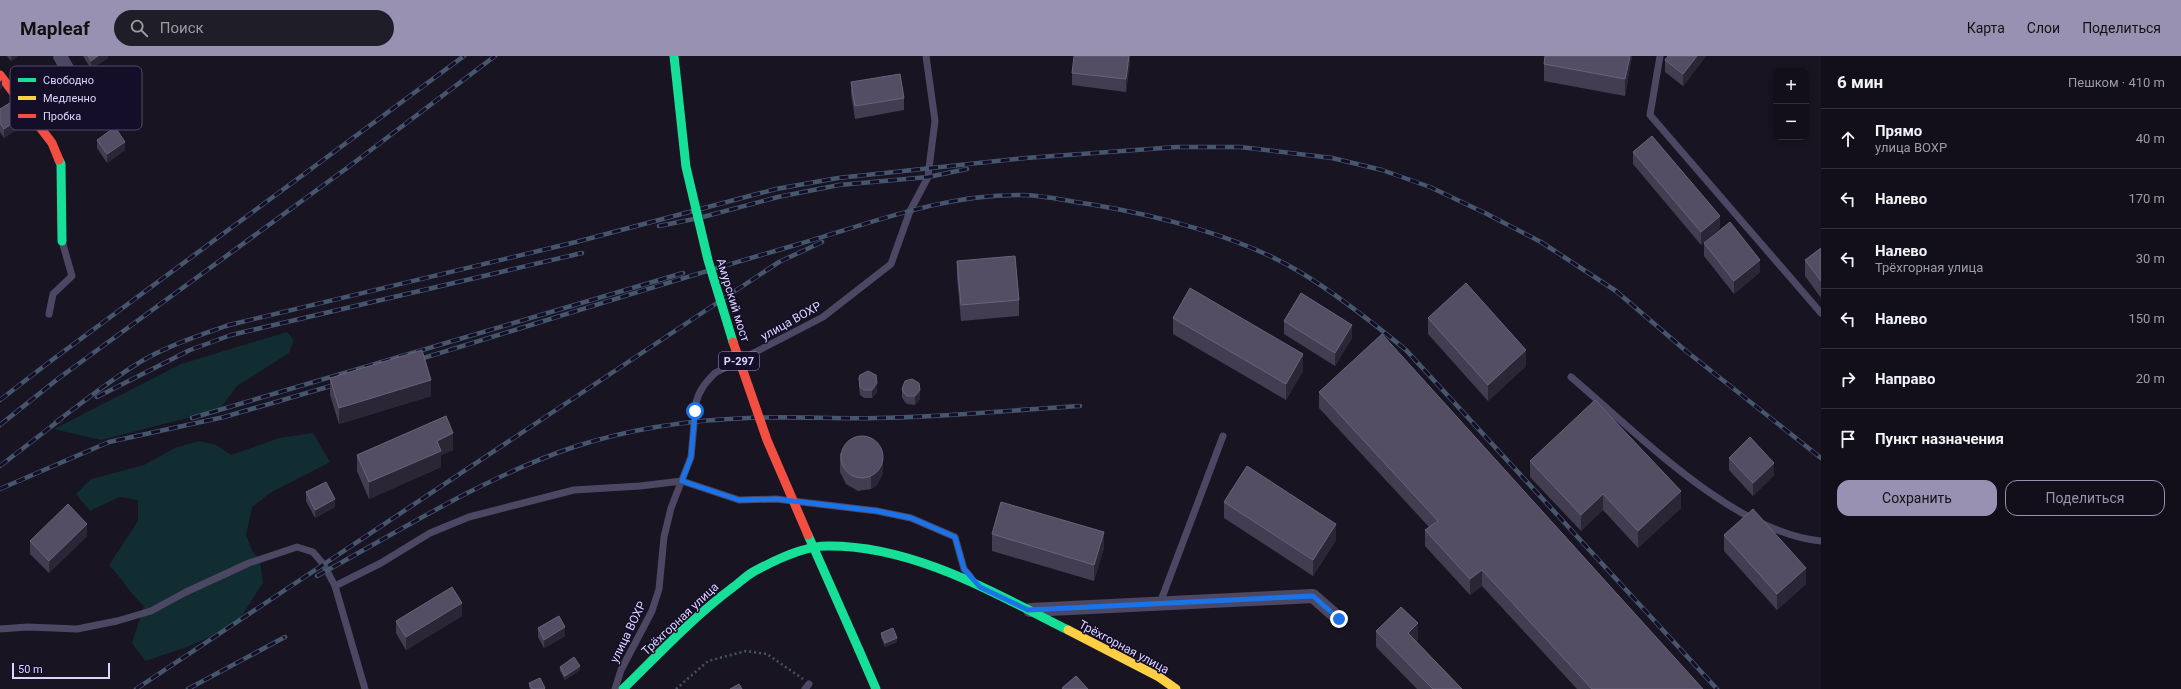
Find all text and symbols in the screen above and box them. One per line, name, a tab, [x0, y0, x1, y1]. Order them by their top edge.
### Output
search box	[114, 10, 394, 46]
text: Mapleaf	[20, 17, 90, 40]
icon: search	[128, 17, 150, 39]
text: Поиск	[160, 19, 204, 37]
text: Карта	[1967, 20, 2005, 36]
text: Слои	[2027, 20, 2060, 36]
text: Поделиться	[2082, 20, 2161, 36]
legend	[10, 66, 142, 130]
map controls	[1773, 68, 1809, 140]
button: +	[1773, 68, 1809, 104]
text: 6 мин	[1837, 72, 1883, 92]
text: Свободно	[43, 74, 94, 87]
text: Пешком · 410 m	[2068, 75, 2165, 90]
text: Медленно	[43, 92, 96, 105]
button: −	[1773, 104, 1809, 140]
text: Пробка	[43, 110, 81, 123]
text: Прямо	[1875, 122, 1922, 140]
icon: ahead	[1837, 128, 1859, 150]
text: 40 m	[2136, 131, 2165, 146]
text: улица ВОХР	[1875, 140, 1947, 155]
icon: left	[1837, 188, 1859, 210]
text: Налево	[1875, 190, 1927, 208]
text: 170 m	[2128, 191, 2165, 206]
text: Налево	[1875, 242, 1927, 260]
icon: left	[1837, 248, 1859, 270]
text: 30 m	[2136, 251, 2165, 266]
street label: Амурский мост	[714, 257, 752, 344]
text: Трёхгорная улица	[1875, 260, 1983, 275]
street label: улица ВОХР	[758, 299, 824, 343]
icon: left	[1837, 308, 1859, 330]
text: Налево	[1875, 310, 1927, 328]
text: 150 m	[2128, 311, 2165, 326]
road number: Р-297	[719, 352, 759, 370]
icon: right	[1837, 368, 1859, 390]
text: Направо	[1875, 370, 1936, 388]
text: 20 m	[2136, 371, 2165, 386]
route start	[686, 402, 704, 420]
icon: arrive	[1837, 428, 1859, 450]
text: Пункт назначения	[1875, 430, 2004, 448]
button: Сохранить	[1837, 480, 1997, 516]
button: Поделиться	[2005, 480, 2165, 516]
street label: Трёхгорная улица	[639, 580, 721, 658]
street label: улица ВОХР	[607, 599, 649, 665]
route end	[1330, 610, 1348, 628]
street label: Трёхгорная улица	[1077, 617, 1171, 677]
scale bar	[12, 661, 110, 680]
text: 50 m	[18, 663, 43, 676]

